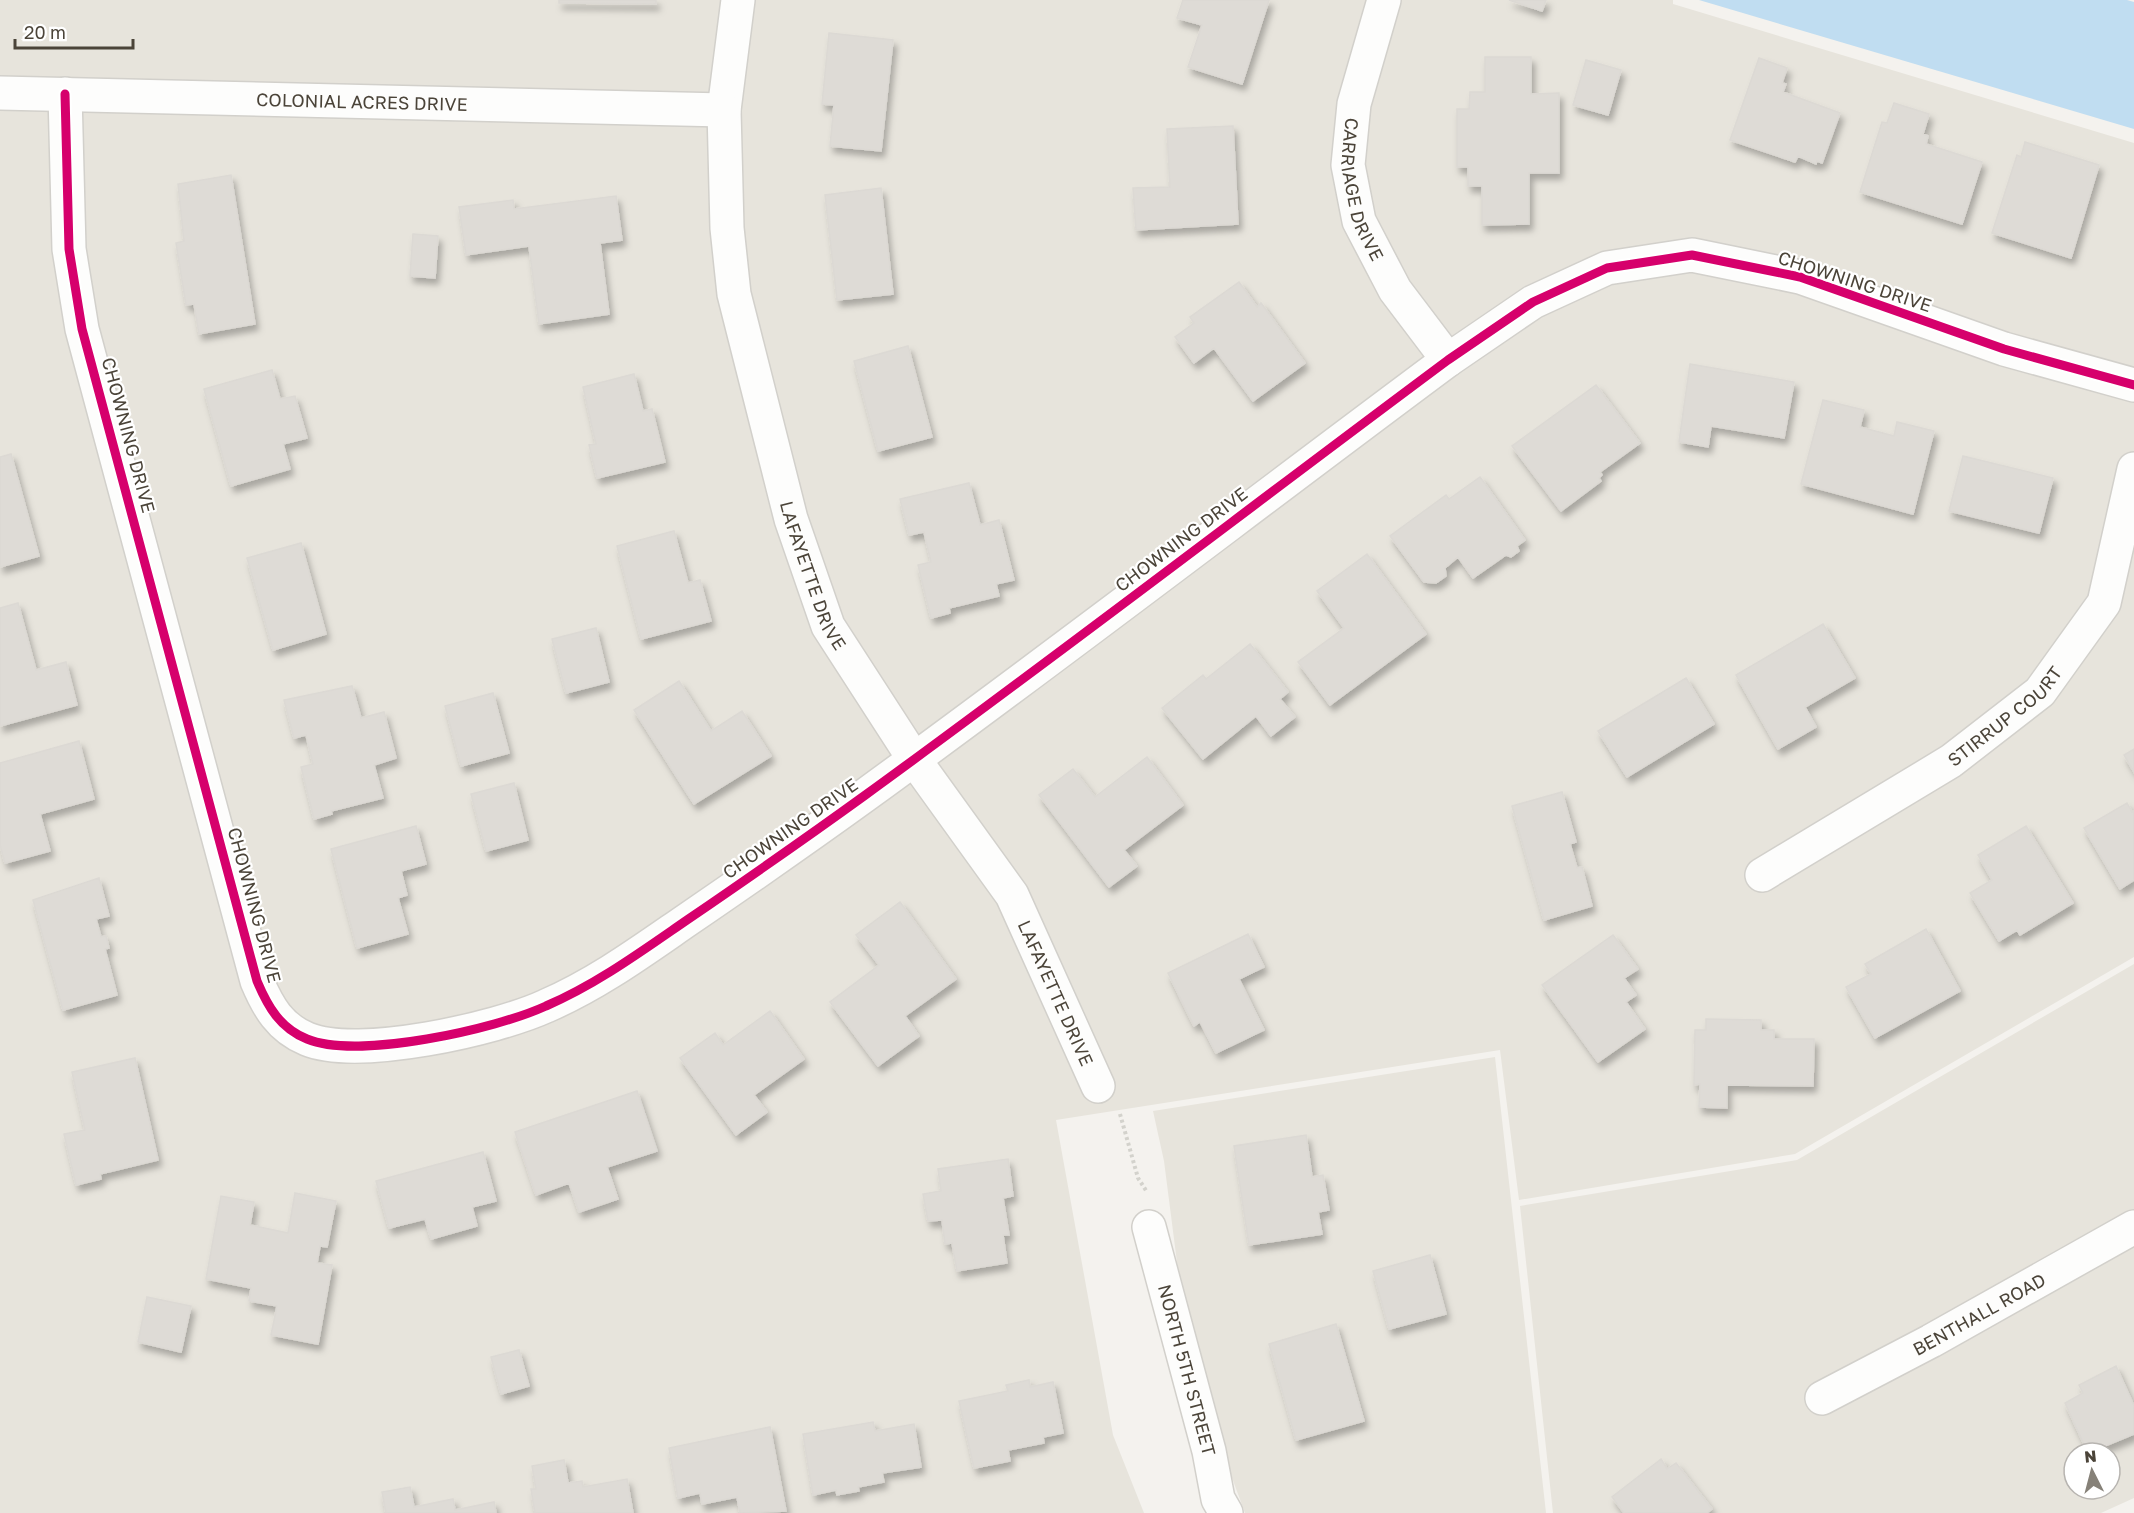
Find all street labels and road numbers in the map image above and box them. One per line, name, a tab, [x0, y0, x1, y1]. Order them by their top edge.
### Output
street label: COLONIAL ACRES DRIVE	[256, 88, 468, 115]
street label: CARRIAGE DRIVE	[1337, 117, 1389, 264]
street label: CHOWNING DRIVE	[1775, 246, 1935, 316]
street label: CHOWNING DRIVE	[98, 355, 160, 515]
street label: CHOWNING DRIVE	[1110, 482, 1252, 596]
street label: LAFAYETTE DRIVE	[776, 499, 851, 654]
street label: STIRRUP COURT	[1943, 662, 2066, 771]
street label: CHOWNING DRIVE	[718, 773, 862, 883]
street label: CHOWNING DRIVE	[224, 825, 286, 985]
street label: LAFAYETTE DRIVE	[1014, 917, 1098, 1069]
street label: BENTHALL ROAD	[1909, 1268, 2049, 1360]
street label: NORTH 5TH STREET	[1154, 1282, 1221, 1458]

